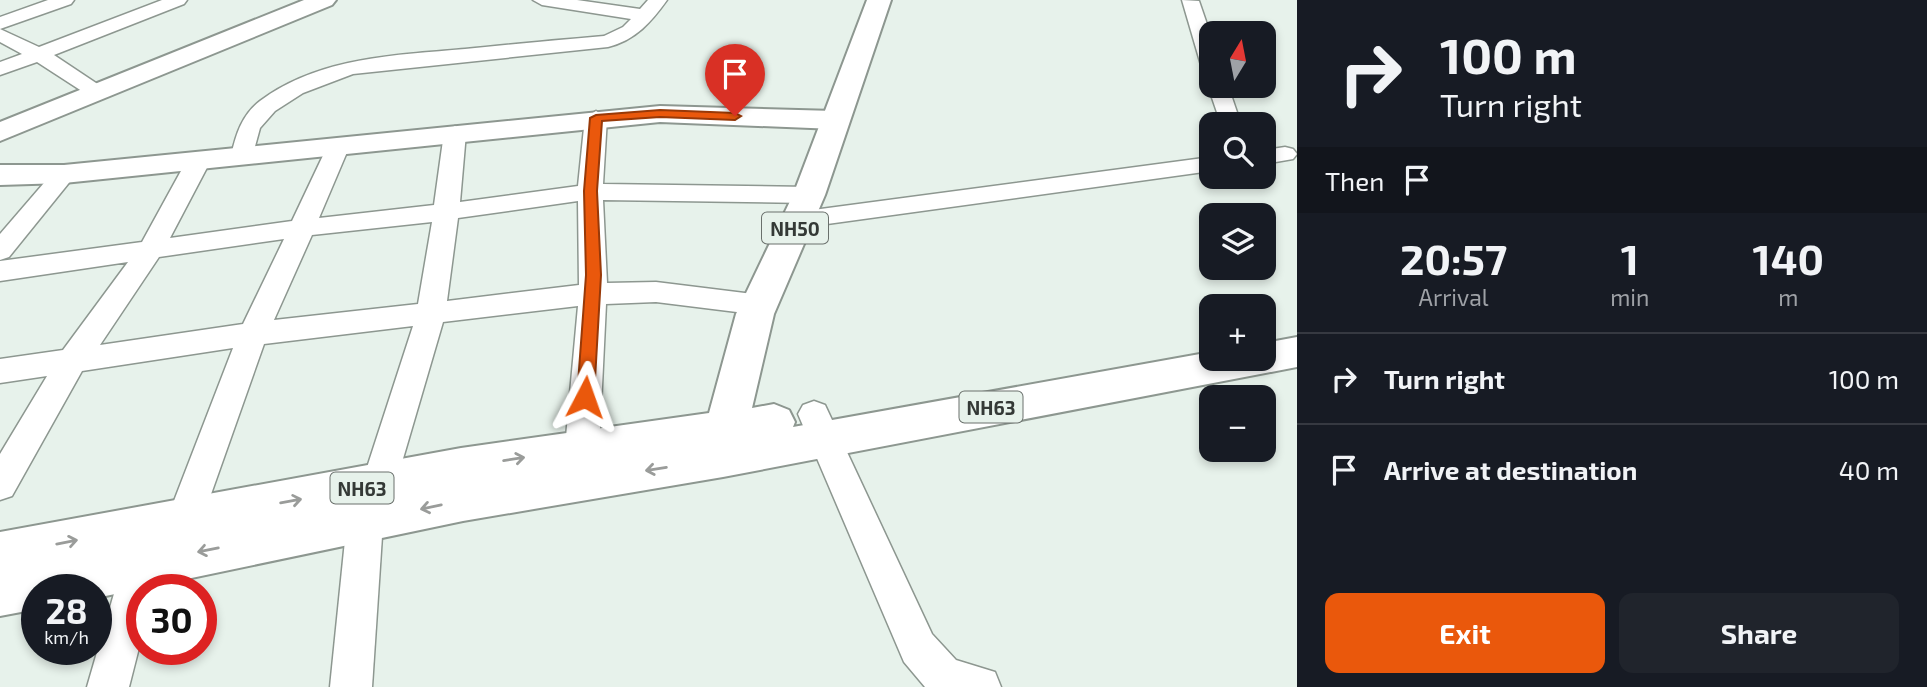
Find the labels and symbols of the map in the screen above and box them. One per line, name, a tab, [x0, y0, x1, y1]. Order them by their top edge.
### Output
north arrow	[1199, 21, 1276, 98]
pin	[705, 44, 765, 116]
road number: NH50	[762, 212, 828, 244]
position arrow	[548, 360, 622, 434]
road number: NH63	[960, 392, 1023, 422]
one-way arrow	[502, 452, 525, 465]
one-way arrow	[645, 463, 668, 476]
road number: NH63	[330, 472, 394, 503]
one-way arrow	[279, 494, 302, 507]
one-way arrow	[420, 500, 443, 514]
one-way arrow	[55, 535, 78, 548]
one-way arrow	[197, 544, 220, 558]
speed limit sign: 30	[126, 574, 217, 665]

